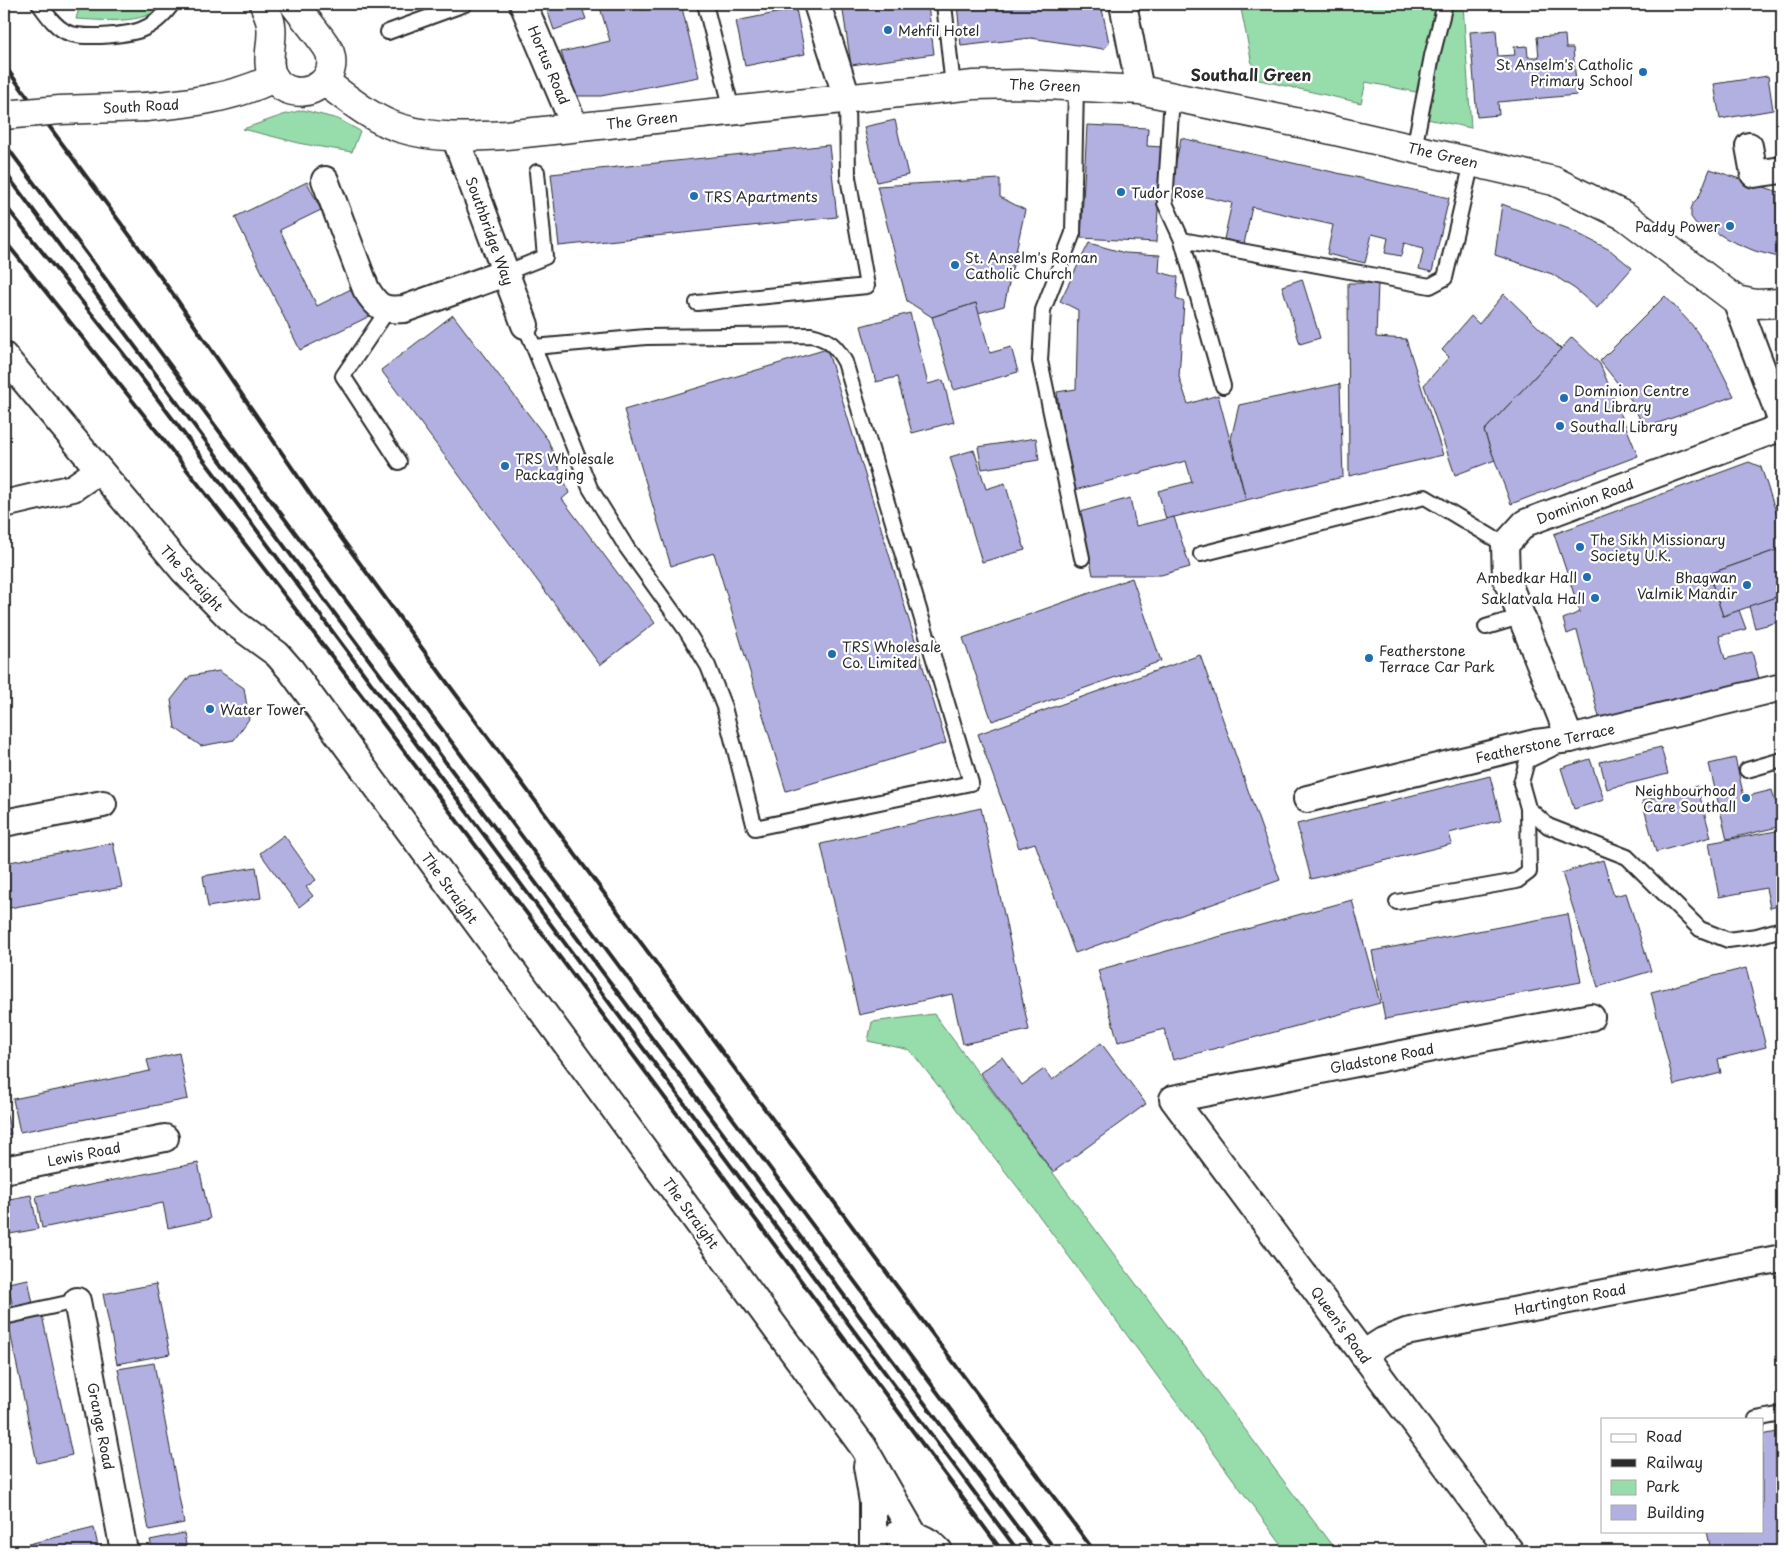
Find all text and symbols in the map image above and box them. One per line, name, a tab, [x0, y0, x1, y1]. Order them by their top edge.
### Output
place label: Mehfil Hotel	[898, 20, 979, 41]
street label: Hortus Road	[523, 22, 575, 108]
marker: Mehfil Hotel	[882, 24, 894, 36]
place label: St Anselm's Catholic Primary School	[1496, 54, 1633, 91]
district label: Southall Green	[1191, 62, 1311, 86]
marker: St Anselm's Catholic Primary School	[1637, 66, 1649, 78]
street label: The Green	[1009, 73, 1081, 97]
street label: South Road	[102, 94, 180, 118]
street label: The Green	[605, 106, 679, 134]
street label: The Green	[1406, 137, 1480, 173]
street label: Southbridge Way	[461, 174, 519, 288]
place label: Tudor Rose	[1131, 182, 1204, 203]
place label: TRS Apartments	[704, 186, 818, 207]
marker: Tudor Rose	[1115, 186, 1127, 198]
marker: TRS Apartments	[688, 190, 700, 202]
place label: Paddy Power	[1635, 216, 1720, 237]
marker: Paddy Power	[1724, 220, 1736, 232]
place label: St. Anselm's Roman Catholic Church	[965, 247, 1098, 284]
marker: St. Anselm's Roman Catholic Church	[949, 259, 961, 271]
place label: Dominion Centre and Library	[1574, 380, 1689, 417]
marker: Dominion Centre and Library	[1558, 392, 1570, 404]
place label: Southall Library	[1570, 416, 1678, 437]
marker: Southall Library	[1554, 420, 1566, 432]
place label: TRS Wholesale Packaging	[515, 448, 614, 485]
marker: TRS Wholesale Packaging	[499, 460, 511, 472]
street label: Dominion Road	[1533, 473, 1637, 529]
place label: The Sikh Missionary Society U.K.	[1590, 529, 1726, 566]
street label: The Straight	[156, 540, 229, 616]
marker: The Sikh Missionary Society U.K.	[1574, 541, 1586, 553]
place label: Ambedkar Hall	[1476, 567, 1577, 588]
place label: Bhagwan Valmik Mandir	[1637, 567, 1737, 604]
marker: Ambedkar Hall	[1581, 571, 1593, 583]
marker: Bhagwan Valmik Mandir	[1741, 579, 1753, 591]
place label: Saklatvala Hall	[1481, 588, 1585, 609]
marker: Saklatvala Hall	[1589, 592, 1601, 604]
place label: TRS Wholesale Co. Limited	[842, 636, 941, 673]
place label: Featherstone Terrace Car Park	[1379, 640, 1495, 677]
marker: TRS Wholesale Co. Limited	[826, 648, 838, 660]
marker: Featherstone Terrace Car Park	[1363, 652, 1375, 664]
place label: Water Tower	[220, 699, 306, 720]
marker: Water Tower	[204, 703, 216, 715]
street label: Featherstone Terrace	[1473, 718, 1617, 768]
place label: Neighbourhood Care Southall	[1635, 780, 1736, 817]
marker: Neighbourhood Care Southall	[1740, 792, 1752, 804]
street label: The Straight	[417, 848, 483, 928]
street label: Gladstone Road	[1328, 1038, 1436, 1078]
street label: Lewis Road	[46, 1137, 122, 1171]
street label: The Straight	[658, 1173, 724, 1253]
street label: Hartington Road	[1512, 1278, 1628, 1320]
street label: Queen's Road	[1306, 1282, 1376, 1368]
street label: Grange Road	[82, 1381, 120, 1471]
legend	[1601, 1418, 1764, 1532]
text: Road	[1646, 1424, 1682, 1447]
text: Railway	[1646, 1450, 1703, 1473]
text: Park	[1646, 1474, 1680, 1497]
text: Building	[1646, 1500, 1705, 1523]

